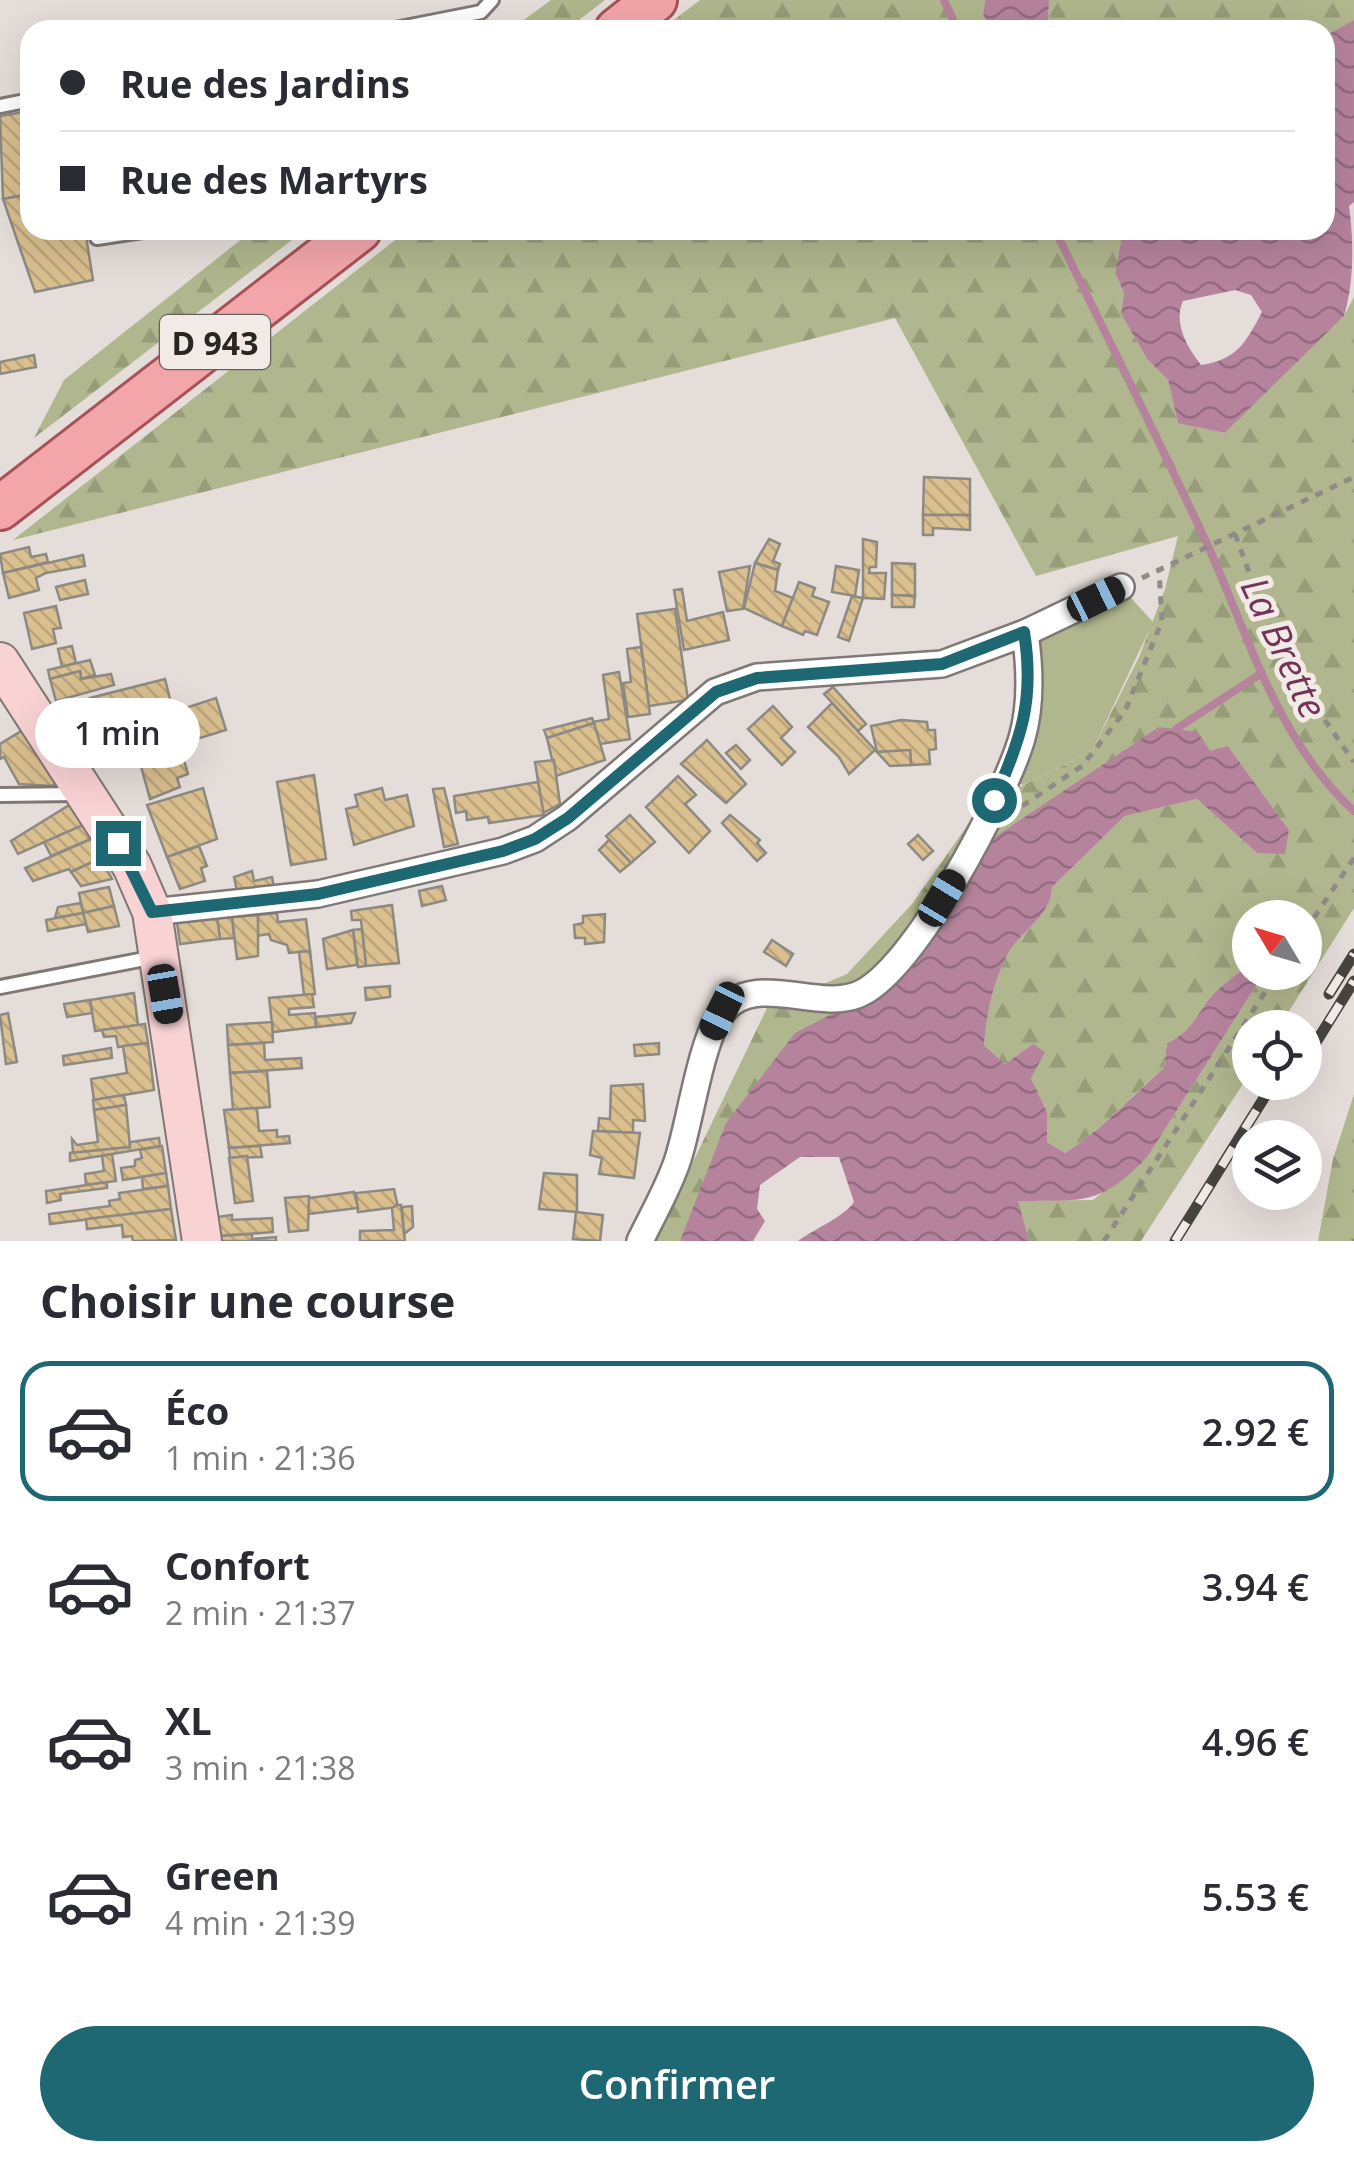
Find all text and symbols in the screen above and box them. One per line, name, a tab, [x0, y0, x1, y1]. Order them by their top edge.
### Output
text: Rue des Jardins	[120, 57, 410, 109]
text: Rue des Martyrs	[120, 153, 428, 205]
road number: D 943	[160, 315, 270, 369]
water label: La Brette	[1230, 568, 1340, 726]
car	[1062, 572, 1130, 626]
callout: 1 min	[36, 698, 200, 768]
text: 1 min	[74, 711, 161, 754]
route start	[972, 778, 1017, 823]
route end	[96, 821, 141, 866]
car	[914, 865, 970, 931]
north arrow	[1232, 900, 1322, 990]
map controls	[1232, 900, 1322, 1210]
car	[145, 962, 185, 1026]
car	[695, 977, 749, 1045]
button: locate	[1232, 1010, 1322, 1100]
button: layers	[1232, 1120, 1322, 1210]
text: Choisir une course	[40, 1270, 455, 1331]
text: Éco	[165, 1384, 229, 1436]
icon: car	[45, 1386, 135, 1476]
text: 2.92 €	[1202, 1405, 1309, 1457]
text: 1 min · 21:36	[165, 1436, 356, 1479]
text: Confort	[165, 1539, 310, 1591]
icon: car	[45, 1541, 135, 1631]
text: 3.94 €	[1202, 1560, 1309, 1612]
text: 2 min · 21:37	[165, 1591, 356, 1634]
text: XL	[165, 1694, 212, 1746]
icon: car	[45, 1696, 135, 1786]
text: 4.96 €	[1202, 1715, 1309, 1767]
text: 3 min · 21:38	[165, 1746, 356, 1789]
text: Green	[165, 1849, 280, 1901]
icon: car	[45, 1851, 135, 1941]
text: 5.53 €	[1202, 1870, 1309, 1922]
text: 4 min · 21:39	[165, 1901, 356, 1944]
button: Confirmer	[40, 2026, 1314, 2141]

